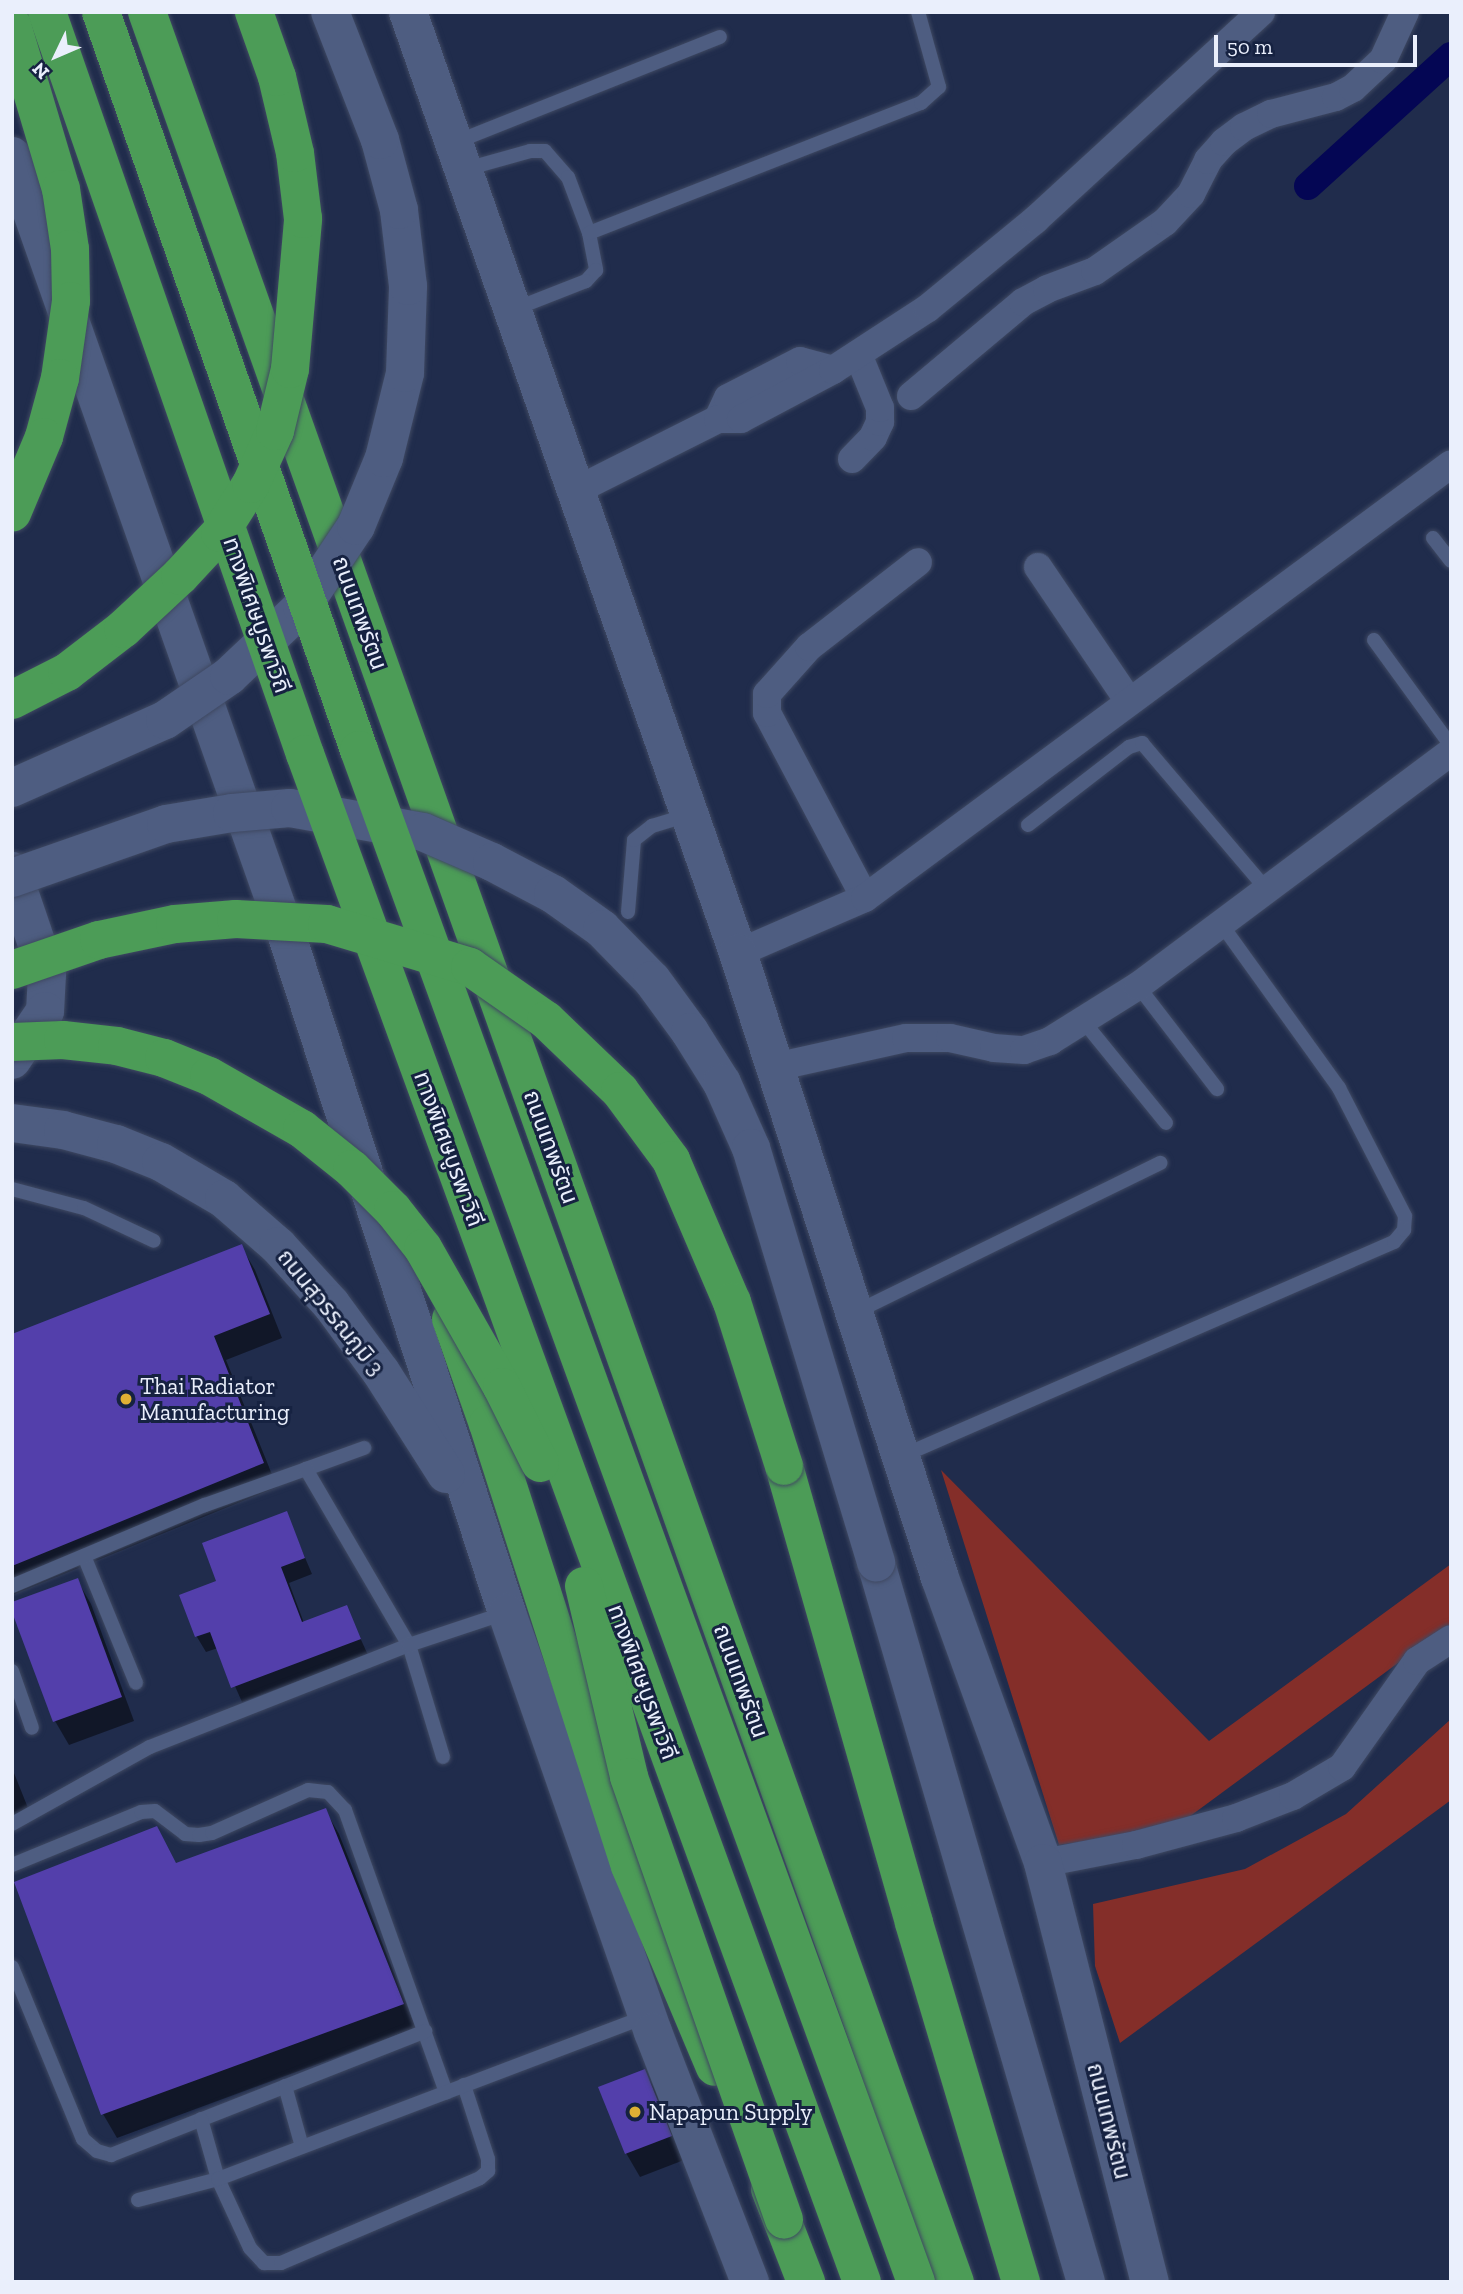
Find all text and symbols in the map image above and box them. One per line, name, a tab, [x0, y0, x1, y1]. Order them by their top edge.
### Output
north arrow	[21, 21, 91, 91]
scale bar	[1218, 21, 1421, 65]
text: 50 m	[1227, 34, 1273, 59]
text: N	[27, 58, 54, 84]
street label: ทางพิเศษบูรพาวิถี	[217, 533, 297, 697]
street label: ถนนเทพรัตน	[327, 552, 393, 674]
street label: ทางพิเศษบูรพาวิถี	[408, 1068, 490, 1230]
street label: ถนนเทพรัตน	[518, 1086, 584, 1208]
street label: ถนนสุวรรณภูมิ 3	[272, 1243, 390, 1381]
place label: Thai Radiator Manufacturing	[140, 1372, 290, 1426]
marker: Thai Radiator Manufacturing	[118, 1391, 134, 1407]
street label: ทางพิเศษบูรพาวิถี	[602, 1601, 684, 1763]
street label: ถนนเทพรัตน	[708, 1620, 774, 1742]
street label: ถนนเทพรัตน	[1081, 2060, 1137, 2182]
place label: Napapun Supply	[649, 2098, 812, 2126]
marker: Napapun Supply	[627, 2104, 643, 2120]

